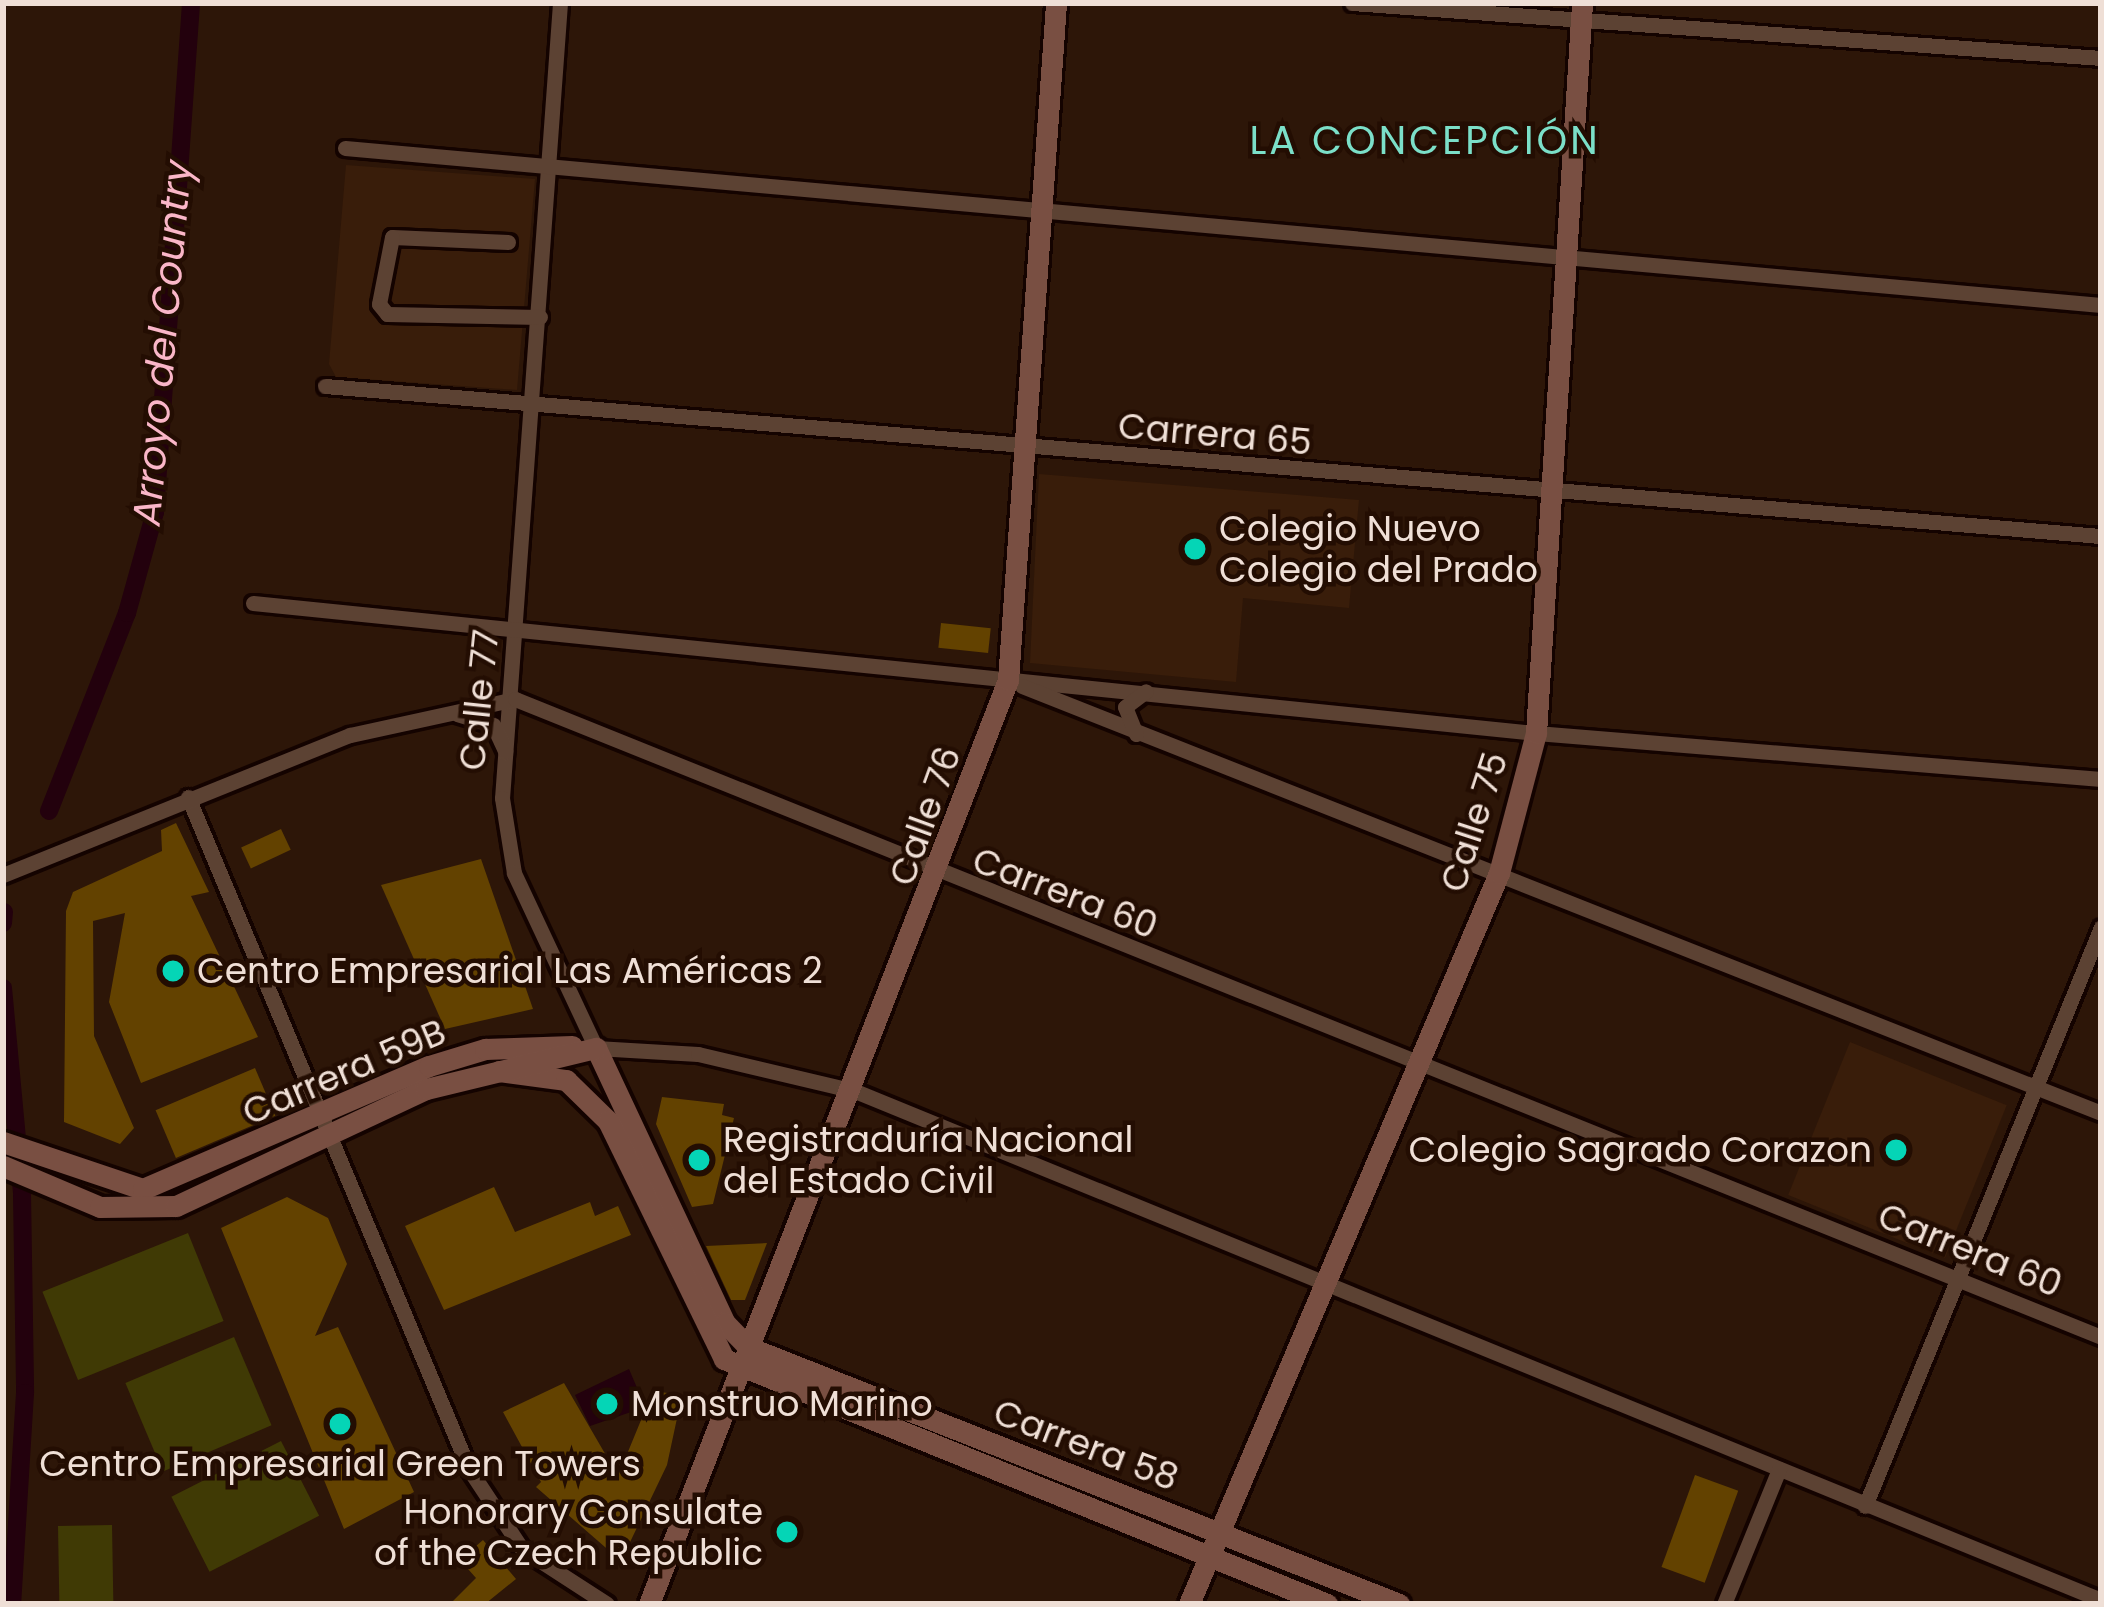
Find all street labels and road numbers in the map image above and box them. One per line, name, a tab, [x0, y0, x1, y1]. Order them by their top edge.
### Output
street label: Carrera 65	[1116, 404, 1314, 464]
street label: Calle 77	[450, 628, 508, 772]
street label: Calle 76	[880, 741, 970, 891]
street label: Calle 75	[1431, 747, 1517, 897]
street label: Carrera 60	[967, 838, 1163, 948]
street label: Carrera 59B	[236, 1010, 452, 1134]
street label: Carrera 60	[1872, 1194, 2068, 1306]
street label: Carrera 58	[988, 1390, 1184, 1500]

